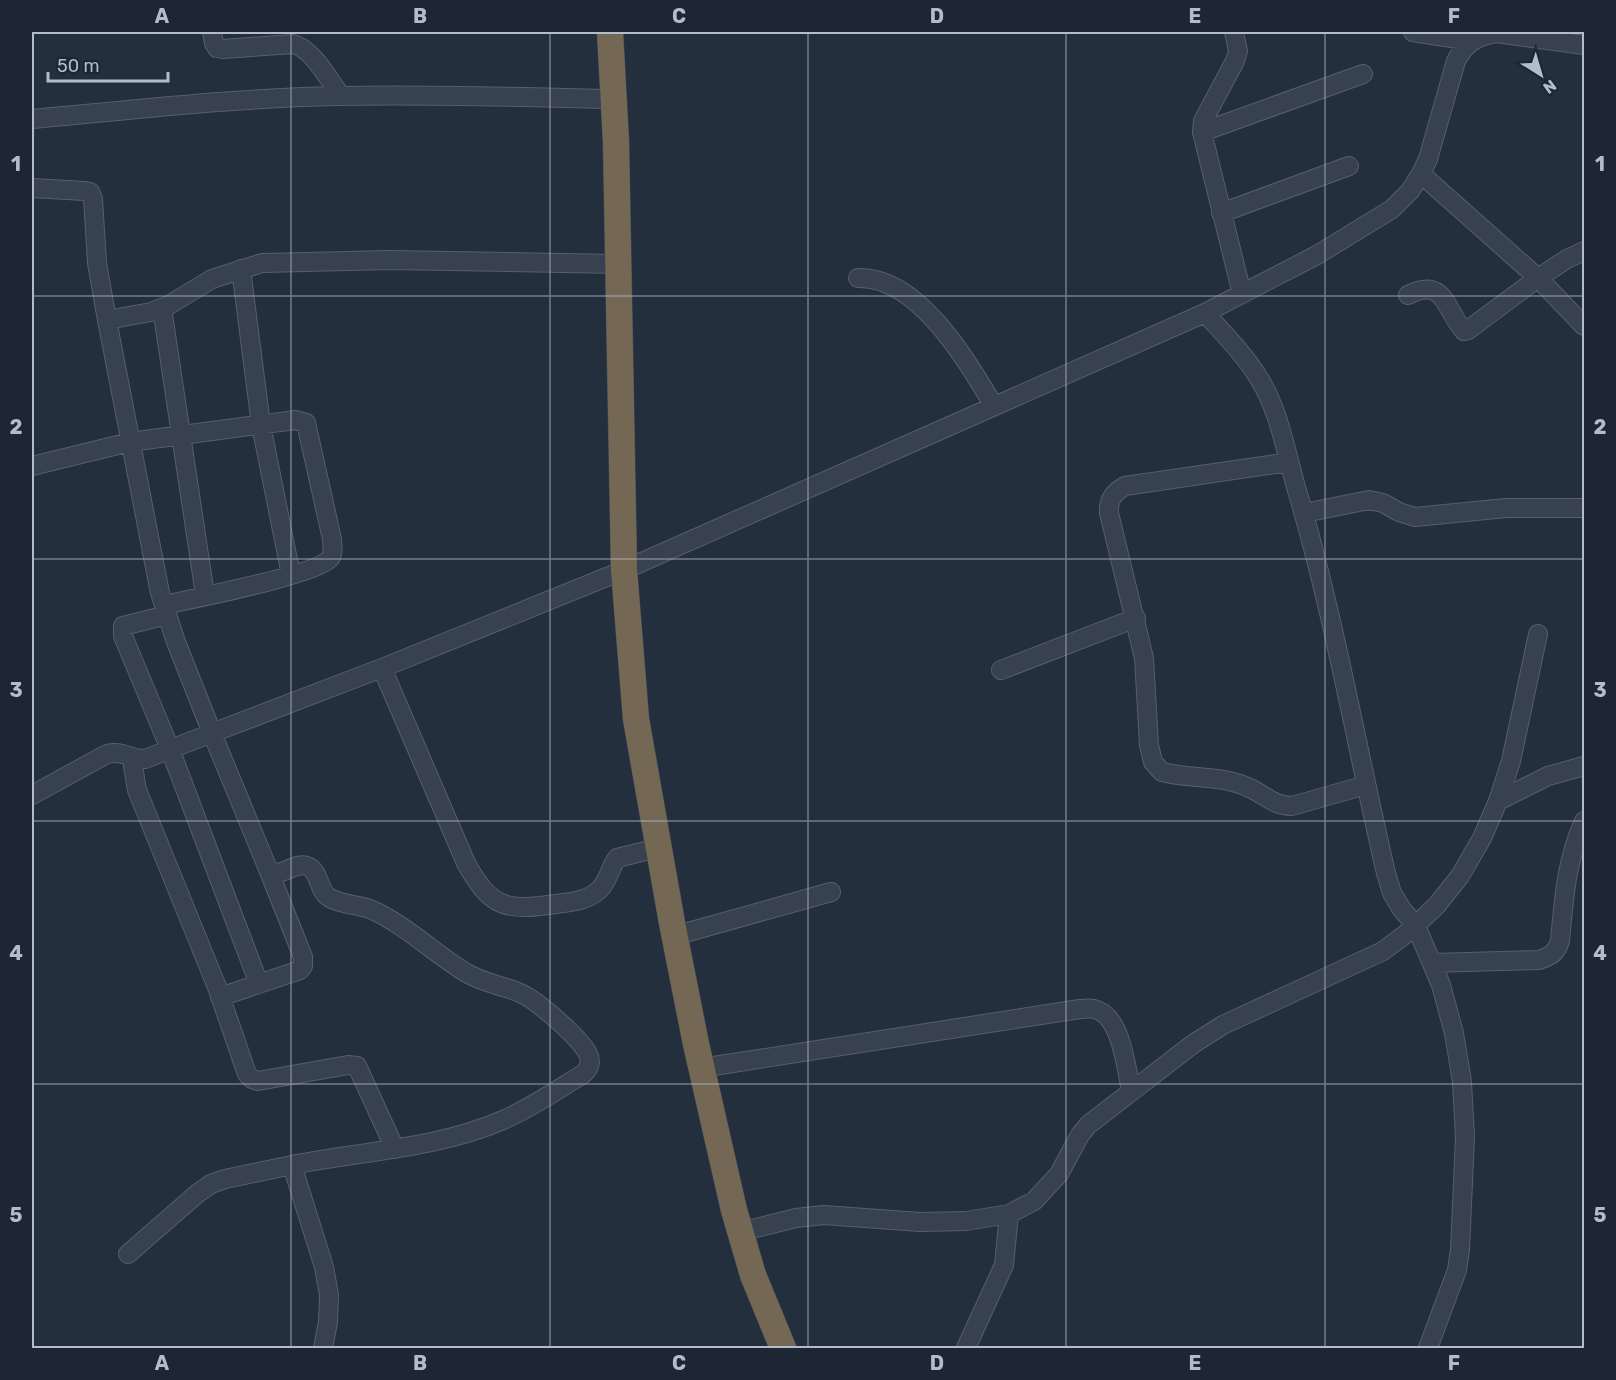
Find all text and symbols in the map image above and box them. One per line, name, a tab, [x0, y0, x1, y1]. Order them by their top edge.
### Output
text: A	[155, 4, 170, 28]
text: B	[413, 4, 427, 28]
text: C	[672, 4, 686, 28]
text: D	[930, 4, 944, 28]
text: E	[1189, 4, 1201, 28]
text: F	[1448, 4, 1460, 28]
scale bar	[48, 45, 168, 83]
north arrow	[1511, 45, 1571, 105]
text: 50 m	[57, 55, 100, 77]
text: N	[1539, 76, 1560, 98]
text: 1	[11, 152, 21, 176]
text: 1	[1595, 152, 1605, 176]
text: 2	[10, 415, 23, 439]
text: 2	[1594, 415, 1607, 439]
text: 3	[9, 678, 23, 702]
text: 3	[1593, 678, 1607, 702]
text: 4	[9, 941, 23, 965]
text: 4	[1593, 941, 1607, 965]
text: 5	[10, 1203, 23, 1227]
text: 5	[1594, 1203, 1607, 1227]
text: A	[155, 1351, 170, 1375]
text: B	[413, 1351, 427, 1375]
text: C	[672, 1351, 686, 1375]
text: D	[930, 1351, 944, 1375]
text: E	[1189, 1351, 1201, 1375]
text: F	[1448, 1351, 1460, 1375]

